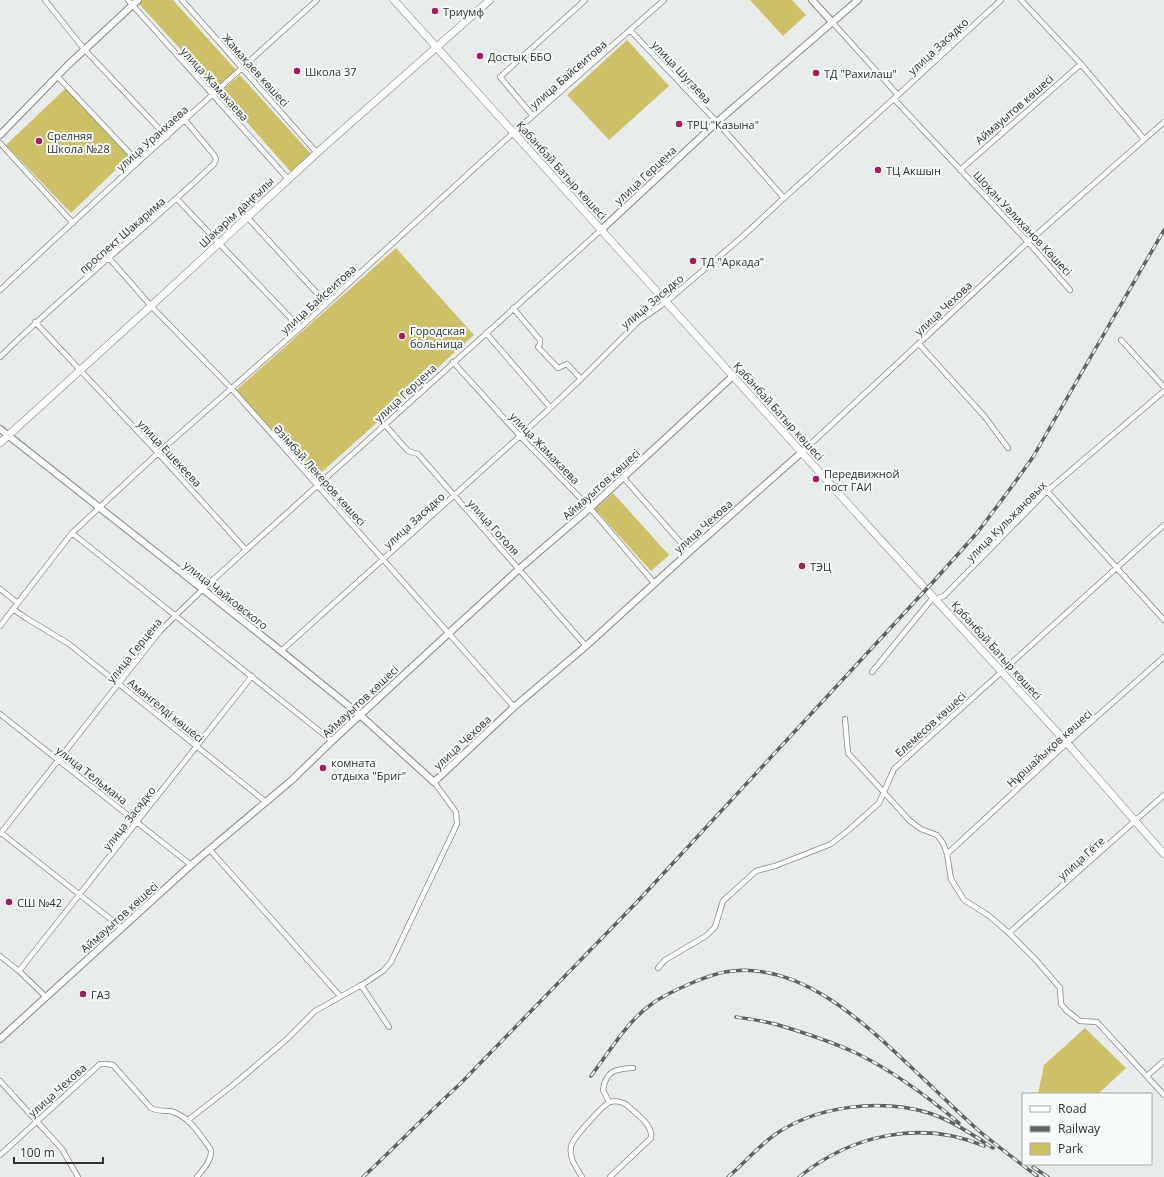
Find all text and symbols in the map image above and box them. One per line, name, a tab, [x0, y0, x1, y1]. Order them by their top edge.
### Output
place label: Триумф	[443, 4, 484, 19]
marker: Триумф	[430, 6, 440, 16]
street label: улица Засядко	[905, 14, 972, 78]
street label: Жамақаев көшесі	[219, 30, 293, 110]
street label: улица Байсеитова	[526, 36, 610, 112]
street label: улица Шугаева	[649, 37, 715, 107]
street label: улица Жамакаева	[178, 44, 252, 124]
place label: Достық ББО	[488, 49, 552, 64]
marker: Достық ББО	[475, 51, 485, 61]
place label: Школа 37	[305, 64, 357, 79]
marker: Школа 37	[292, 66, 302, 76]
place label: ТД "Рахилаш"	[824, 66, 897, 81]
marker: ТД "Рахилаш"	[811, 68, 821, 78]
street label: Аймауытов көшесі	[972, 71, 1056, 147]
street label: улица Уранхаева	[113, 102, 191, 174]
street label: Қабанбай Батыр көшесі	[514, 117, 610, 223]
place label: ТРЦ "Казына"	[687, 117, 759, 132]
marker: ТРЦ "Казына"	[674, 119, 684, 129]
place label: Срелняя Школа №28	[47, 128, 110, 156]
marker: Срелняя Школа №28	[34, 136, 44, 146]
street label: улица Герцена	[611, 142, 679, 208]
place label: ТЦ Акшын	[886, 163, 941, 178]
marker: ТЦ Акшын	[873, 165, 883, 175]
street label: Шоқан Уәлиханов Көшесі	[970, 167, 1076, 279]
street label: Шәкәрім даңғылы	[195, 173, 277, 251]
street label: проспект Шакарима	[76, 193, 168, 277]
place label: ТД "Аркада"	[701, 254, 764, 269]
marker: ТД "Аркада"	[688, 256, 698, 266]
street label: улица Байсеитова	[277, 261, 359, 337]
street label: улица Засядко	[618, 270, 687, 332]
street label: улица Чехова	[911, 278, 975, 338]
place label: Городская больница	[410, 323, 465, 351]
marker: Городская больница	[397, 331, 407, 341]
street label: Қабанбай Батыр көшесі	[731, 358, 827, 464]
street label: улица Герцена	[371, 360, 439, 426]
street label: улица Жамакаева	[507, 409, 583, 487]
street label: улица Ешекеева	[135, 416, 205, 490]
street label: Әзімбай Лекеров көшесі	[270, 421, 370, 529]
street label: Аймауытов көшесі	[559, 445, 643, 523]
place label: Передвижной пост ГАИ	[824, 466, 899, 494]
marker: Передвижной пост ГАИ	[811, 474, 821, 484]
street label: улица Кульжановых	[963, 477, 1050, 564]
street label: улица Засядко	[380, 488, 448, 551]
street label: улица Гоголя	[465, 496, 523, 558]
street label: улица Чехова	[671, 496, 735, 556]
street label: улица Чайковского	[181, 557, 271, 633]
place label: ТЭЦ	[810, 559, 831, 574]
marker: ТЭЦ	[797, 561, 807, 571]
street label: Қабанбай Батыр көшесі	[949, 597, 1045, 703]
street label: улица Герцена	[103, 614, 165, 686]
street label: Аймауытов көшесі	[319, 662, 401, 740]
street label: Амангелді көшесі	[125, 675, 207, 745]
street label: Елемесов көшесі	[891, 688, 969, 760]
street label: Нұршайықов көшесі	[1003, 706, 1095, 790]
street label: улица Чехова	[430, 712, 494, 772]
street label: улица Тельмана	[53, 742, 131, 808]
place label: комната отдыха "Бриг"	[331, 755, 406, 783]
marker: комната отдыха "Бриг"	[318, 763, 328, 773]
street label: улица Засядко	[99, 783, 159, 853]
street label: улица Гёте	[1054, 833, 1108, 883]
street label: Аймауытов көшесі	[77, 878, 161, 956]
place label: СШ №42	[17, 895, 62, 910]
marker: СШ №42	[4, 897, 14, 907]
place label: ГАЗ	[91, 987, 110, 1002]
marker: ГАЗ	[78, 989, 88, 999]
street label: улица Чехова	[25, 1060, 89, 1120]
legend	[1022, 1093, 1152, 1165]
text: Road	[1058, 1100, 1087, 1117]
text: Railway	[1058, 1120, 1101, 1137]
scale bar	[14, 1139, 103, 1165]
text: Park	[1058, 1140, 1084, 1157]
text: 100 m	[20, 1144, 55, 1161]

